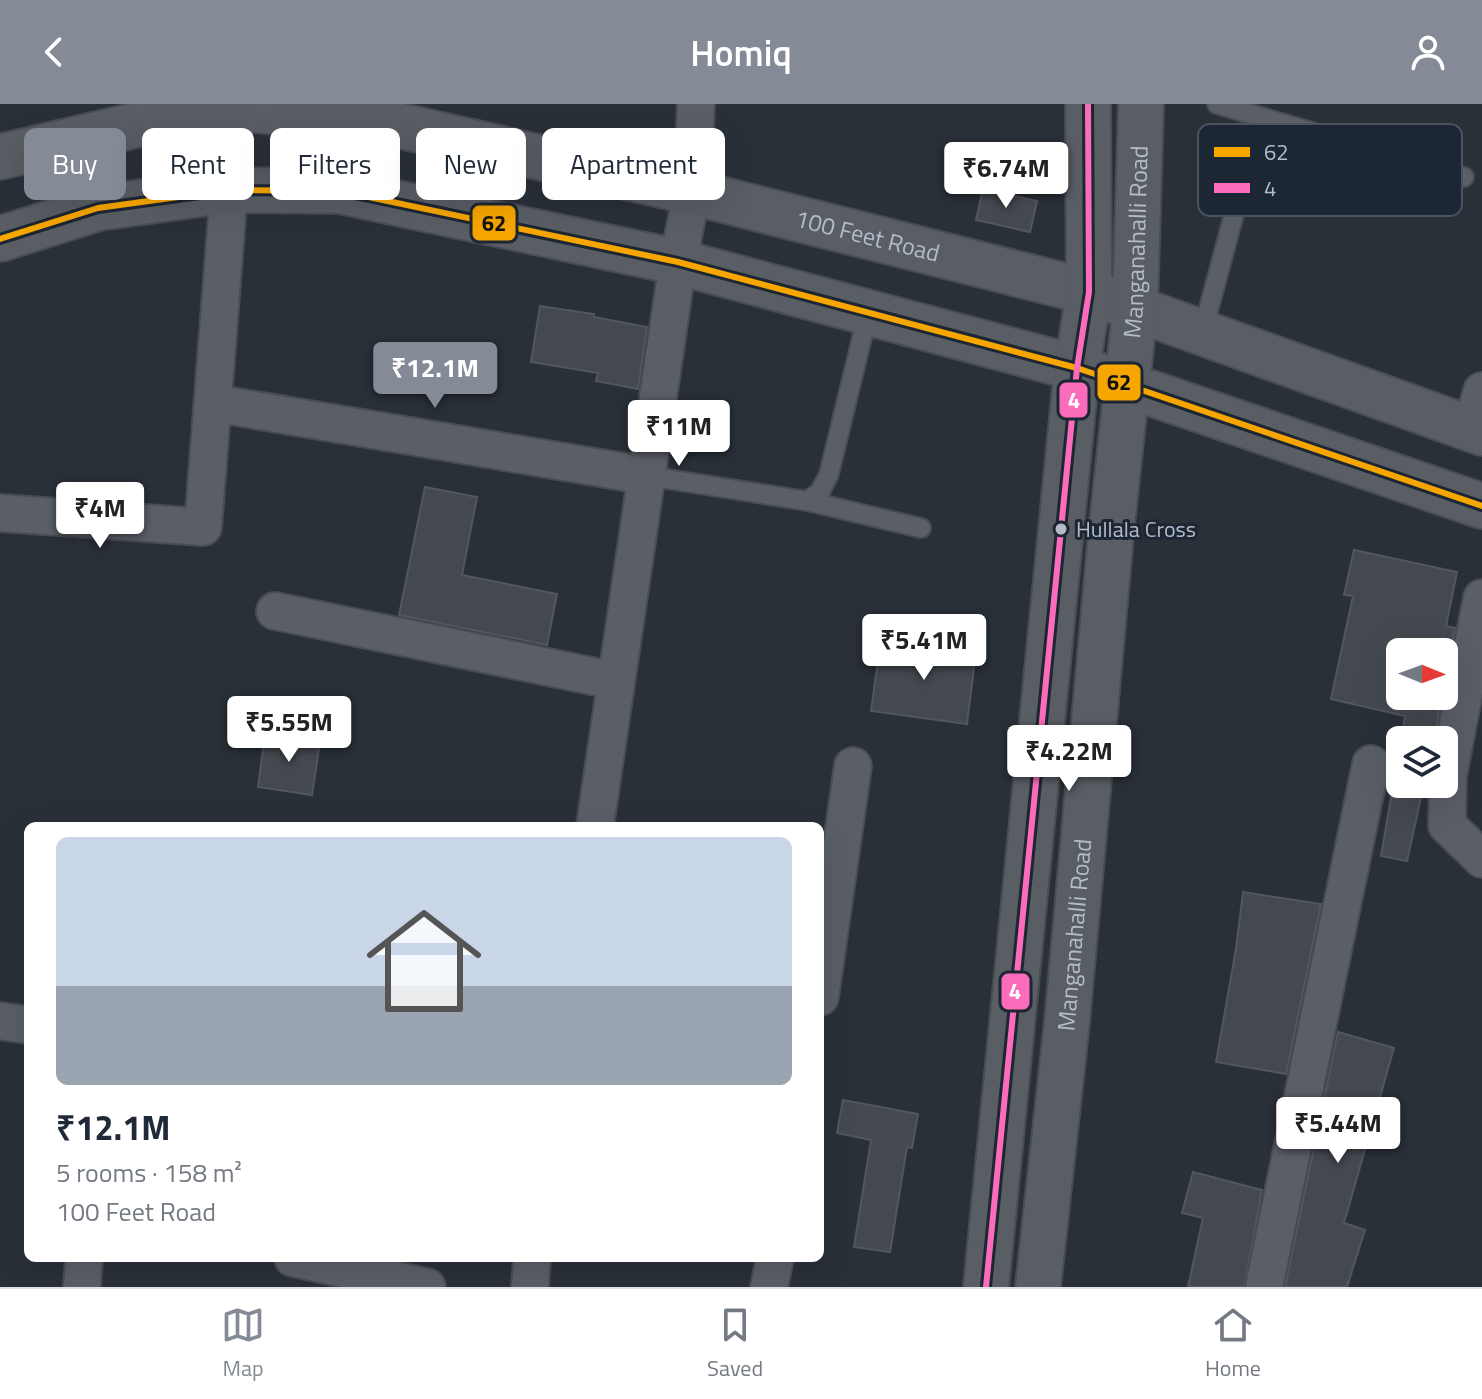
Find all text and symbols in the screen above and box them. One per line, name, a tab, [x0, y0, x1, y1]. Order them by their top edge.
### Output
text: Homiq	[690, 25, 792, 80]
icon: back	[32, 30, 76, 74]
icon: person	[1406, 30, 1450, 74]
legend	[1198, 124, 1462, 216]
chip: Buy	[24, 128, 126, 200]
chip: Rent	[142, 128, 254, 200]
chip: Filters	[270, 128, 400, 200]
chip: New	[416, 128, 526, 200]
chip: Apartment	[542, 128, 725, 200]
text: 62	[1264, 135, 1289, 169]
pin: ₹6.74M	[941, 142, 1071, 210]
street label: Manganahalli Road	[1113, 145, 1157, 340]
text: ₹6.74M	[962, 148, 1050, 187]
text: 4	[1264, 171, 1276, 205]
street label: 100 Feet Road	[792, 200, 944, 271]
line badge: 62	[471, 204, 517, 242]
text: 62	[482, 206, 506, 240]
pin: ₹12.1M	[370, 342, 500, 410]
text: ₹12.1M	[391, 348, 479, 387]
line badge: 62	[1096, 363, 1142, 402]
text: 62	[1107, 365, 1131, 399]
line badge: 4	[1058, 381, 1089, 419]
text: 4	[1068, 383, 1080, 417]
pin: ₹11M	[632, 400, 726, 468]
text: ₹11M	[646, 406, 712, 445]
pin: ₹4M	[61, 482, 139, 550]
text: ₹4M	[74, 488, 126, 527]
place label: Hullala Cross	[1076, 512, 1196, 546]
marker: Hullala Cross	[1053, 521, 1069, 537]
pin: ₹5.41M	[859, 614, 989, 682]
text: ₹5.41M	[880, 620, 968, 659]
north arrow	[1386, 638, 1458, 710]
map controls	[1386, 638, 1458, 798]
pin: ₹5.55M	[224, 696, 354, 764]
text: ₹5.55M	[245, 702, 333, 741]
pin: ₹4.22M	[1004, 725, 1134, 793]
button: layers	[1386, 726, 1458, 798]
text: ₹4.22M	[1025, 731, 1113, 770]
street label: Manganahalli Road	[1047, 837, 1100, 1033]
icon: home	[352, 889, 496, 1033]
line badge: 4	[1000, 972, 1031, 1011]
text: 4	[1009, 974, 1021, 1008]
pin: ₹5.44M	[1273, 1097, 1403, 1165]
text: ₹12.1M	[56, 1101, 170, 1153]
text: ₹5.44M	[1294, 1103, 1382, 1142]
text: 5 rooms · 158 m²	[56, 1153, 242, 1192]
text: 100 Feet Road	[56, 1192, 216, 1231]
tab: Map	[221, 1303, 265, 1385]
tab: Saved	[707, 1303, 763, 1385]
tab: Home	[1205, 1303, 1261, 1385]

